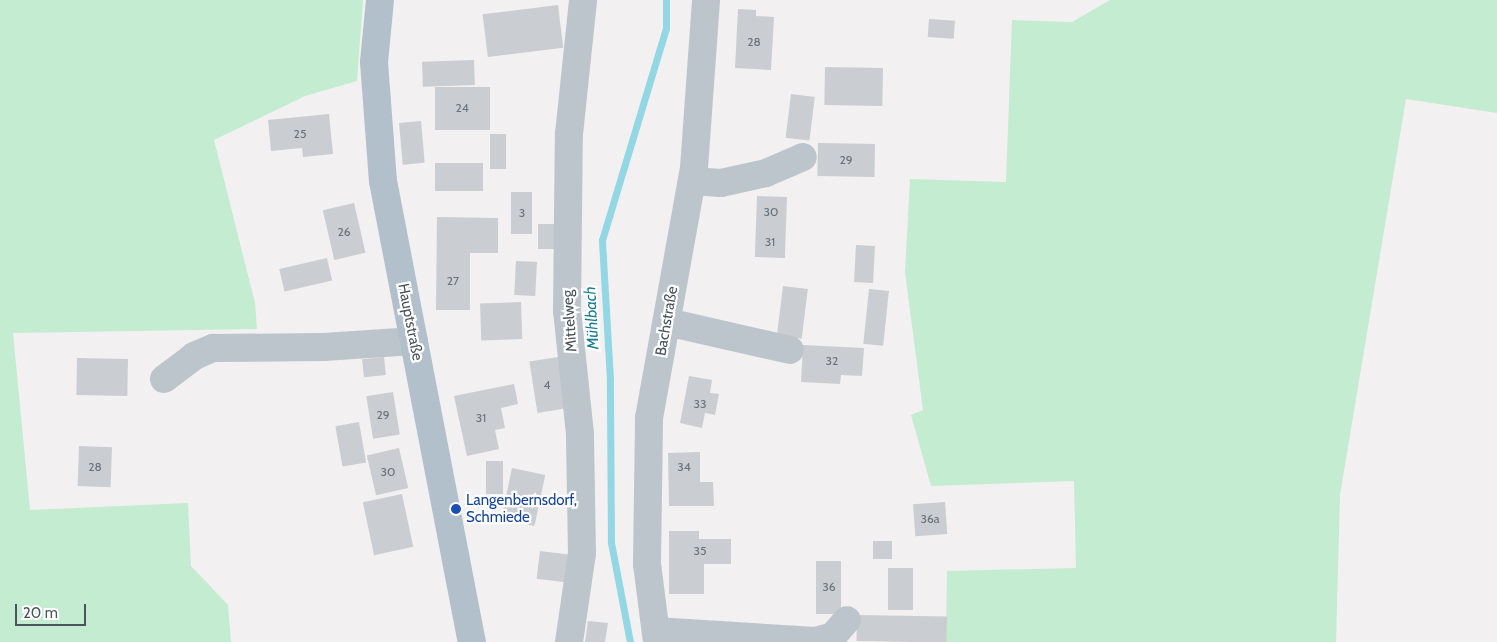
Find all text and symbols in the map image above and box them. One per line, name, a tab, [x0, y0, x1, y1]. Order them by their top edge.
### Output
house number: 28	[747, 35, 761, 49]
house number: 24	[455, 101, 469, 115]
house number: 25	[294, 127, 306, 141]
house number: 29	[839, 153, 853, 167]
house number: 30	[764, 205, 778, 219]
house number: 3	[519, 206, 525, 220]
house number: 26	[337, 225, 351, 239]
house number: 31	[765, 235, 775, 249]
house number: 27	[447, 274, 459, 288]
street label: Hauptstraße	[394, 282, 426, 362]
street label: Bachstraße	[652, 285, 682, 357]
water label: Mühlbach	[581, 286, 603, 350]
street label: Mittelweg	[559, 289, 581, 353]
house number: 32	[826, 354, 838, 368]
house number: 4	[544, 378, 550, 392]
house number: 33	[694, 397, 706, 411]
house number: 29	[376, 408, 390, 422]
house number: 31	[476, 411, 486, 425]
house number: 28	[88, 460, 102, 474]
house number: 34	[677, 460, 691, 474]
house number: 30	[381, 465, 395, 479]
place label: Langenbernsdorf, Schmiede	[466, 491, 577, 526]
marker: Langenbernsdorf, Schmiede	[450, 503, 462, 515]
house number: 36a	[920, 512, 940, 526]
house number: 35	[694, 544, 706, 558]
house number: 36	[822, 580, 836, 594]
scale bar	[18, 594, 89, 626]
text: 20 m	[23, 604, 58, 622]

